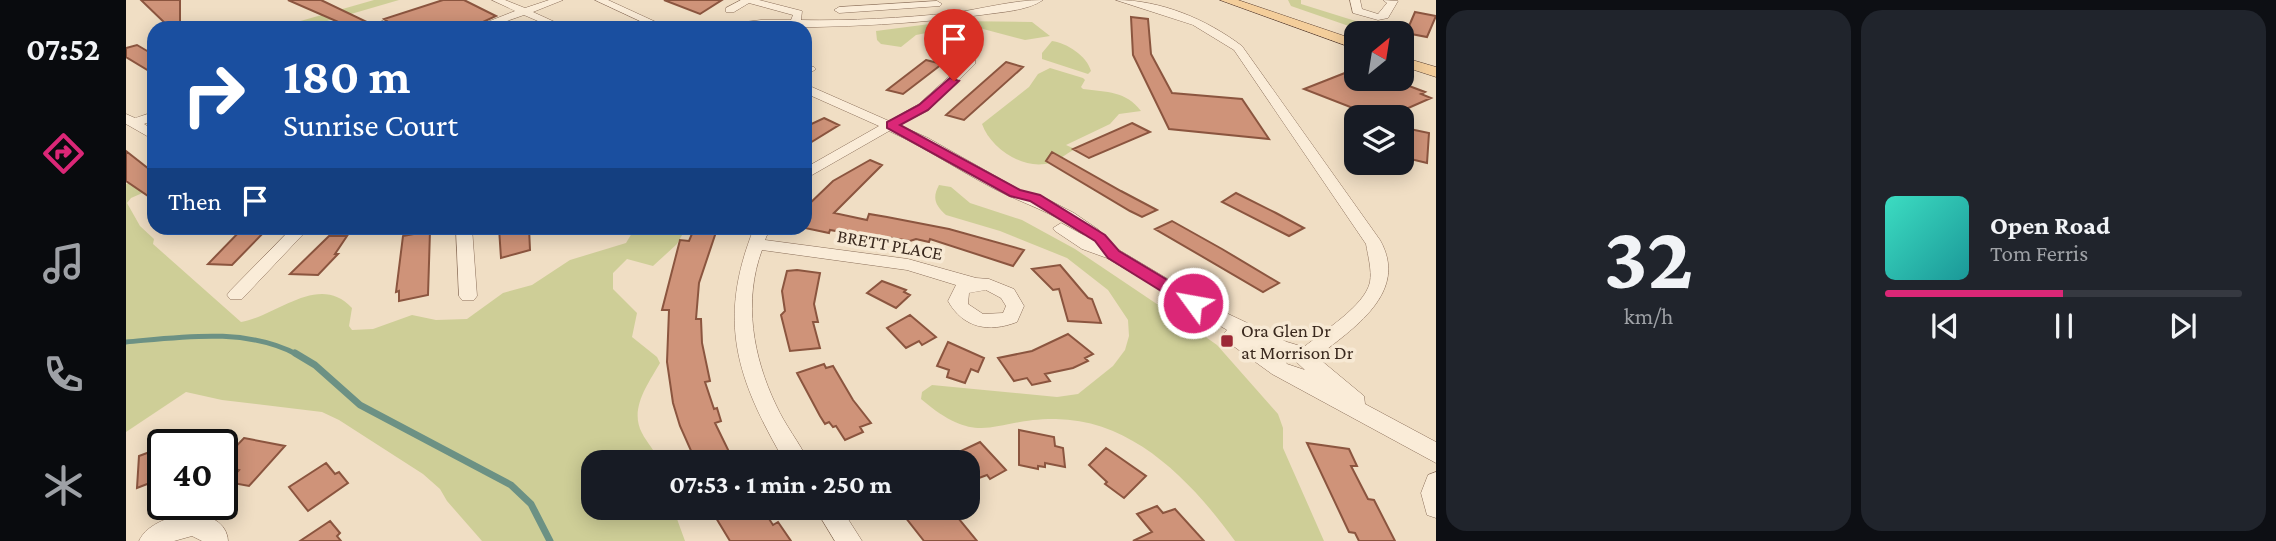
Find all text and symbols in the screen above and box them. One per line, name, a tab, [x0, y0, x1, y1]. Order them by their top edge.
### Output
pin	[924, 9, 984, 81]
icon: arrive	[935, 20, 973, 58]
north arrow	[1344, 21, 1414, 91]
map controls	[1344, 21, 1414, 175]
text: 07:52	[26, 31, 100, 67]
icon: right	[168, 49, 259, 140]
text: 180 m	[283, 49, 411, 104]
button: layers	[1344, 105, 1414, 175]
text: Sunrise Court	[283, 107, 458, 143]
icon: directions	[39, 129, 88, 178]
icon: arrive	[236, 182, 274, 220]
text: Then	[168, 187, 222, 216]
text: 32	[1604, 206, 1693, 308]
text: Open Road	[1990, 211, 2110, 240]
street label: BRETT PLACE	[836, 225, 944, 264]
icon: music	[39, 239, 88, 288]
text: Tom Ferris	[1990, 240, 2088, 266]
position arrow	[1156, 266, 1230, 340]
text: km/h	[1624, 303, 1673, 329]
icon: previous	[1926, 307, 1964, 345]
icon: pause	[2045, 307, 2083, 345]
icon: next	[2164, 307, 2202, 345]
place label: Ora Glen Dr at Morrison Dr	[1241, 320, 1354, 363]
marker: Ora Glen Dr at Morrison Dr	[1219, 333, 1235, 349]
icon: phone	[39, 350, 88, 399]
speed limit sign: 40	[147, 429, 238, 520]
icon: climate	[39, 461, 88, 510]
text: 07:53 · 1 min · 250 m	[669, 470, 892, 499]

